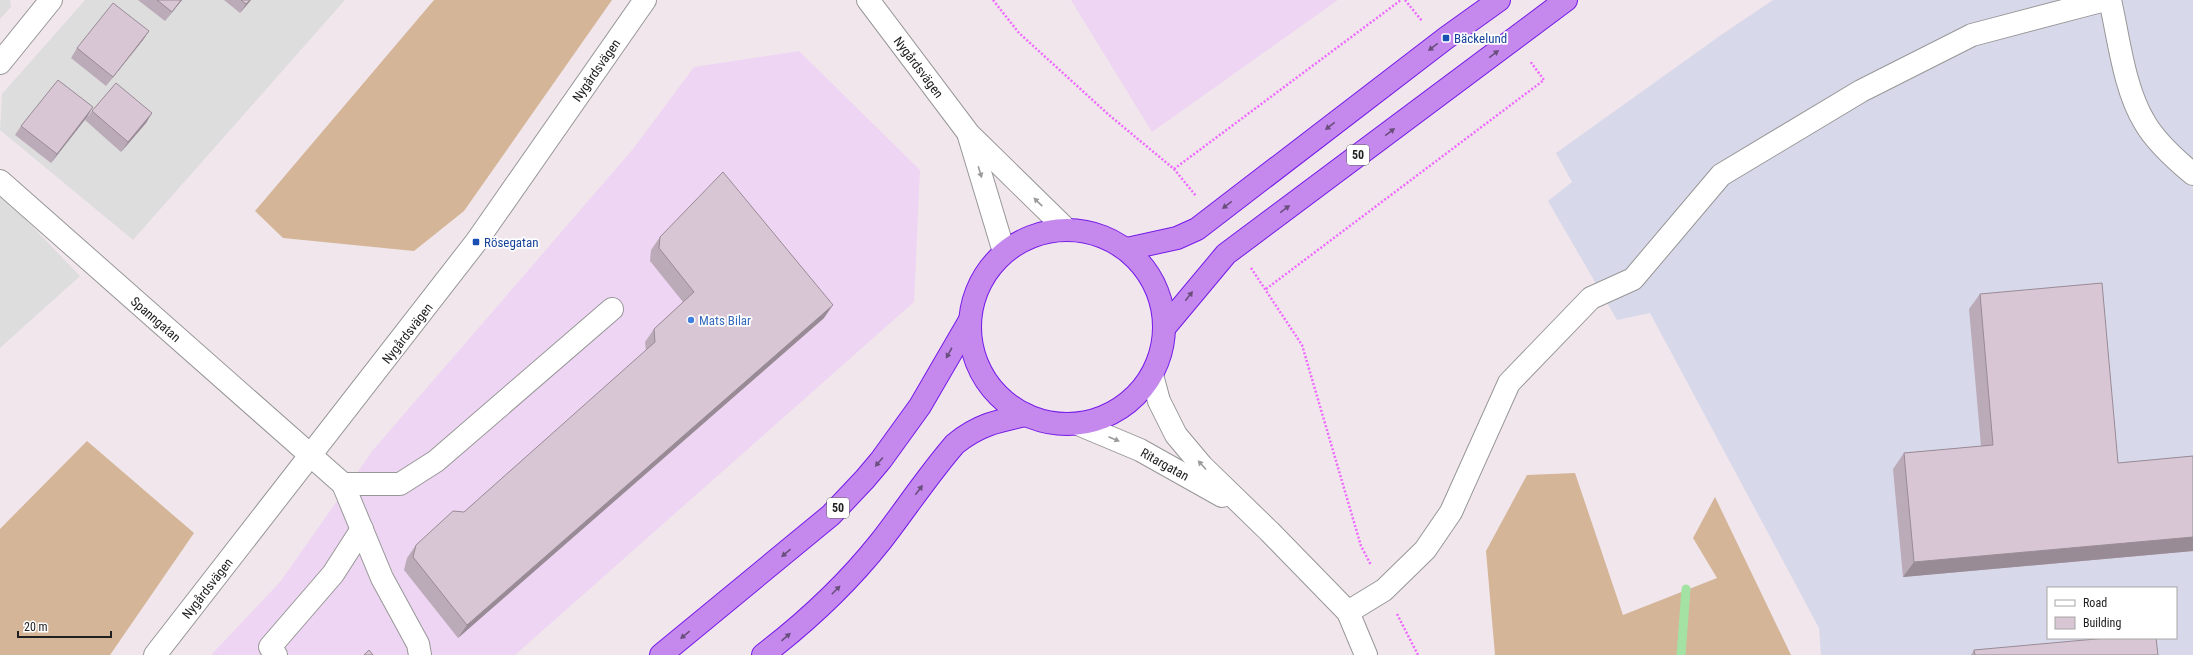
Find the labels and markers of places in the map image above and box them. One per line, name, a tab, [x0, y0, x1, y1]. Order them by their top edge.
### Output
place label: Bäckelund	[1454, 31, 1507, 46]
marker: Bäckelund	[1441, 33, 1451, 43]
place label: Rösegatan	[484, 235, 538, 250]
marker: Rösegatan	[471, 237, 481, 247]
place label: Mats Bilar	[699, 313, 751, 328]
marker: Mats Bilar	[686, 315, 696, 325]

